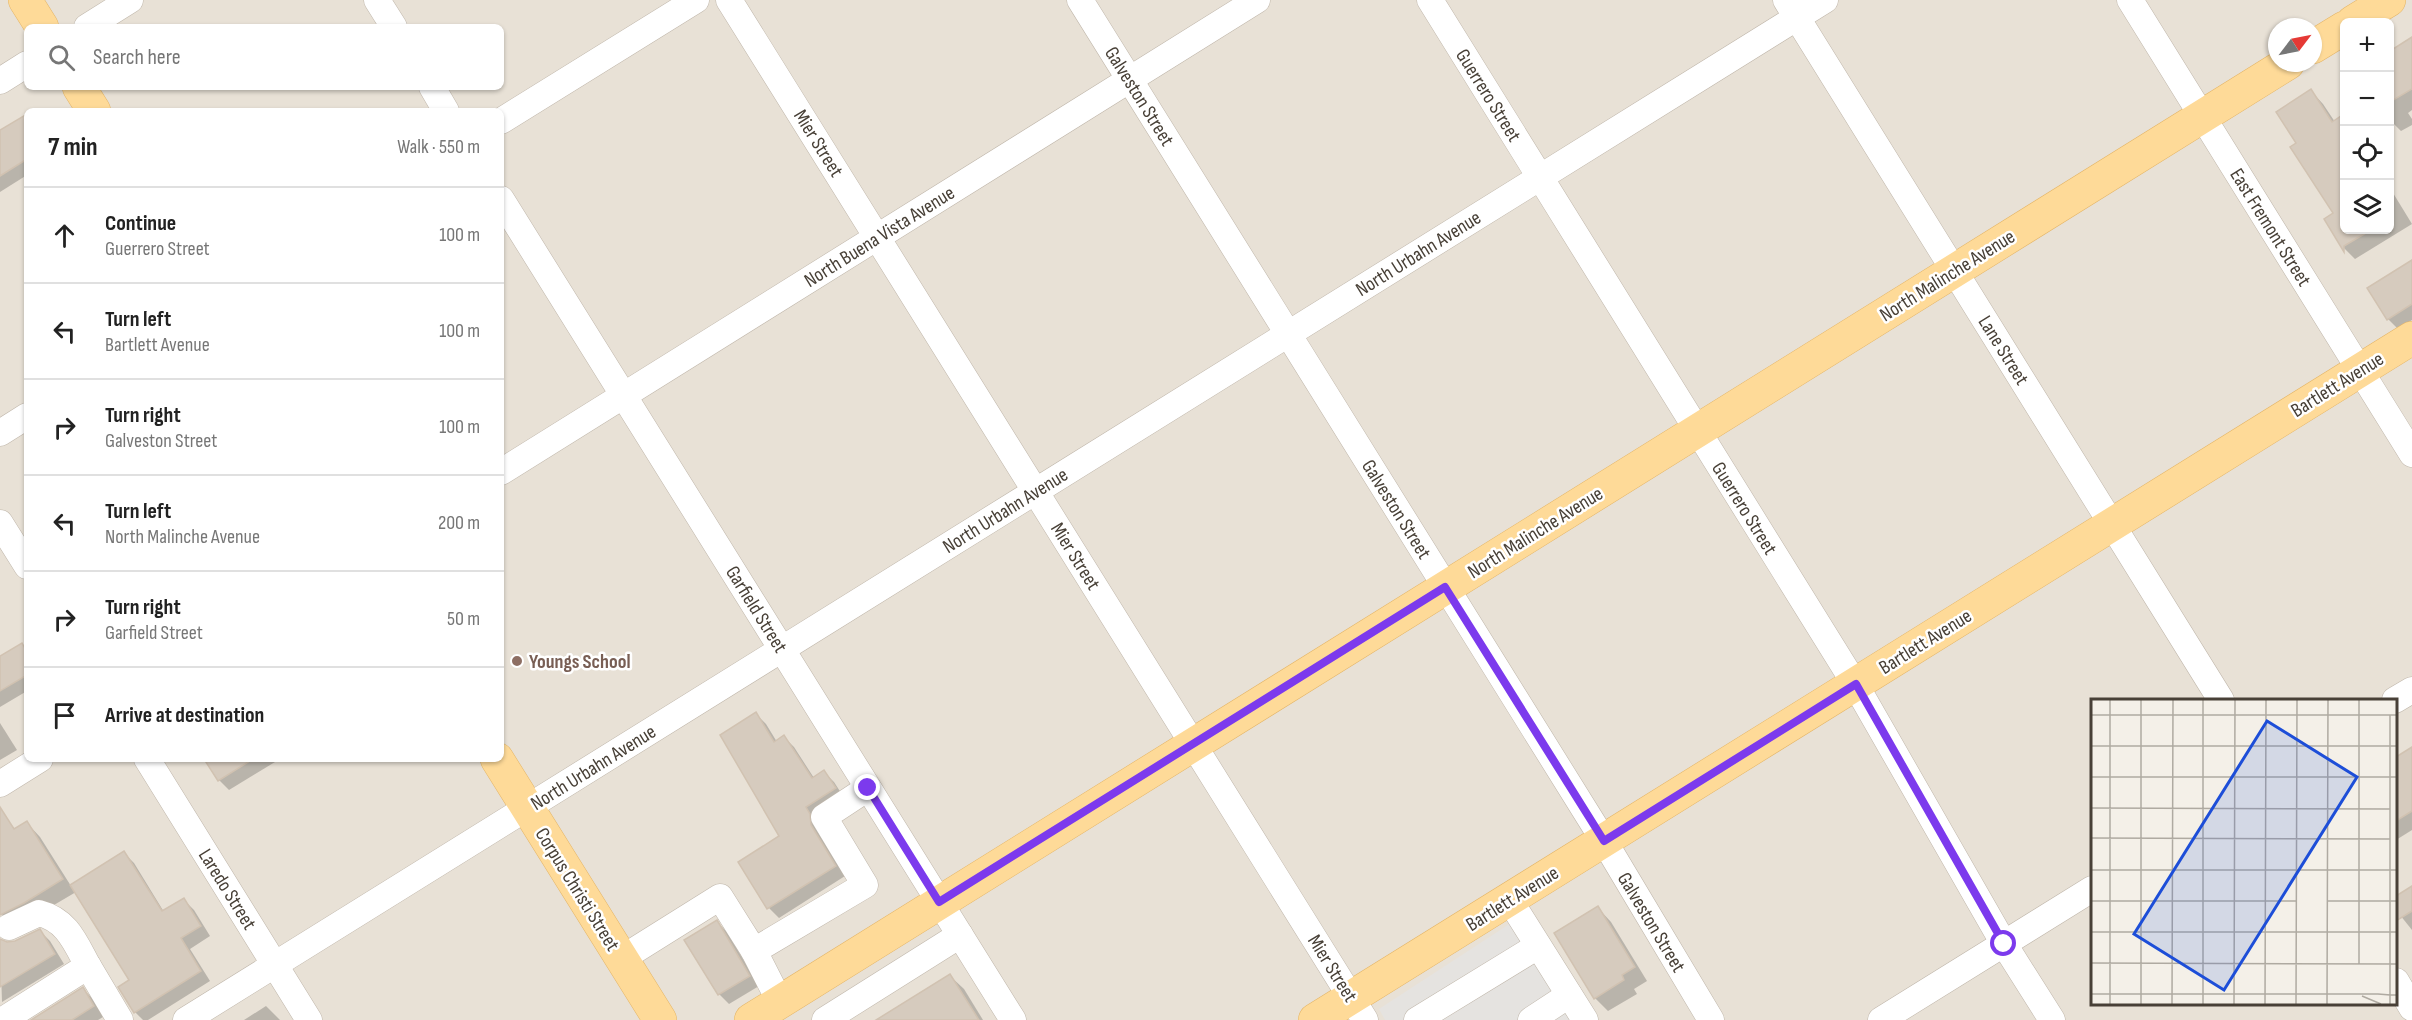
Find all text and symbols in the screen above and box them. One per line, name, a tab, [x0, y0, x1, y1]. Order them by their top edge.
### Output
north arrow	[2268, 18, 2322, 72]
map controls	[2340, 18, 2394, 234]
button: +	[2340, 18, 2394, 72]
search box	[24, 24, 504, 90]
icon: search	[45, 41, 78, 74]
street label: Galveston Street	[1099, 43, 1179, 150]
text: Search here	[93, 44, 180, 71]
street label: Guerrero Street	[1450, 45, 1526, 146]
button: −	[2340, 72, 2394, 126]
street label: Mier Street	[788, 105, 848, 182]
button: locate	[2340, 126, 2394, 180]
text: 7 min	[48, 132, 97, 163]
text: Walk · 550 m	[397, 135, 480, 159]
street label: East Fremont Street	[2224, 164, 2316, 291]
button: layers	[2340, 180, 2394, 234]
street label: North Buena Vista Avenue	[800, 181, 959, 293]
street label: North Urbahn Avenue	[1351, 206, 1486, 302]
text: Continue	[105, 210, 176, 237]
icon: ahead	[48, 219, 81, 252]
text: 100 m	[439, 223, 480, 247]
street label: North Malinche Avenue	[1875, 225, 2020, 327]
text: Guerrero Street	[105, 237, 210, 261]
text: Turn left	[105, 306, 171, 333]
street label: Lane Street	[1973, 311, 2034, 390]
icon: left	[48, 315, 81, 348]
text: 100 m	[439, 319, 480, 343]
text: Bartlett Avenue	[105, 333, 210, 357]
street label: Bartlett Avenue	[2287, 347, 2388, 423]
text: Turn right	[105, 402, 181, 429]
icon: right	[48, 411, 81, 444]
text: 100 m	[439, 415, 480, 439]
text: Galveston Street	[105, 429, 217, 453]
street label: Galveston Street	[1356, 456, 1436, 563]
street label: Guerrero Street	[1706, 458, 1782, 559]
street label: North Urbahn Avenue	[938, 463, 1073, 559]
street label: North Malinche Avenue	[1463, 482, 1608, 584]
text: Turn left	[105, 498, 171, 525]
icon: left	[48, 507, 81, 540]
text: 200 m	[438, 511, 480, 535]
street label: Mier Street	[1045, 518, 1105, 595]
text: North Malinche Avenue	[105, 525, 260, 549]
street label: Garfield Street	[720, 562, 792, 657]
text: Turn right	[105, 594, 181, 621]
icon: right	[48, 603, 81, 636]
street label: Bartlett Avenue	[1875, 604, 1976, 680]
text: 50 m	[447, 607, 480, 631]
text: Garfield Street	[105, 621, 203, 645]
place label: Youngs School	[529, 650, 630, 674]
marker: Youngs School	[510, 654, 524, 668]
icon: arrive	[48, 699, 81, 732]
inset map	[2091, 699, 2397, 1005]
text: Arrive at destination	[105, 702, 264, 729]
street label: North Urbahn Avenue	[526, 720, 661, 816]
route end	[854, 774, 880, 800]
street label: Corpus Christi Street	[530, 824, 625, 956]
street label: Laredo Street	[193, 845, 261, 934]
street label: Bartlett Avenue	[1462, 861, 1563, 937]
street label: Galveston Street	[1612, 868, 1690, 977]
street label: Mier Street	[1302, 930, 1362, 1007]
route start	[1990, 930, 2016, 956]

